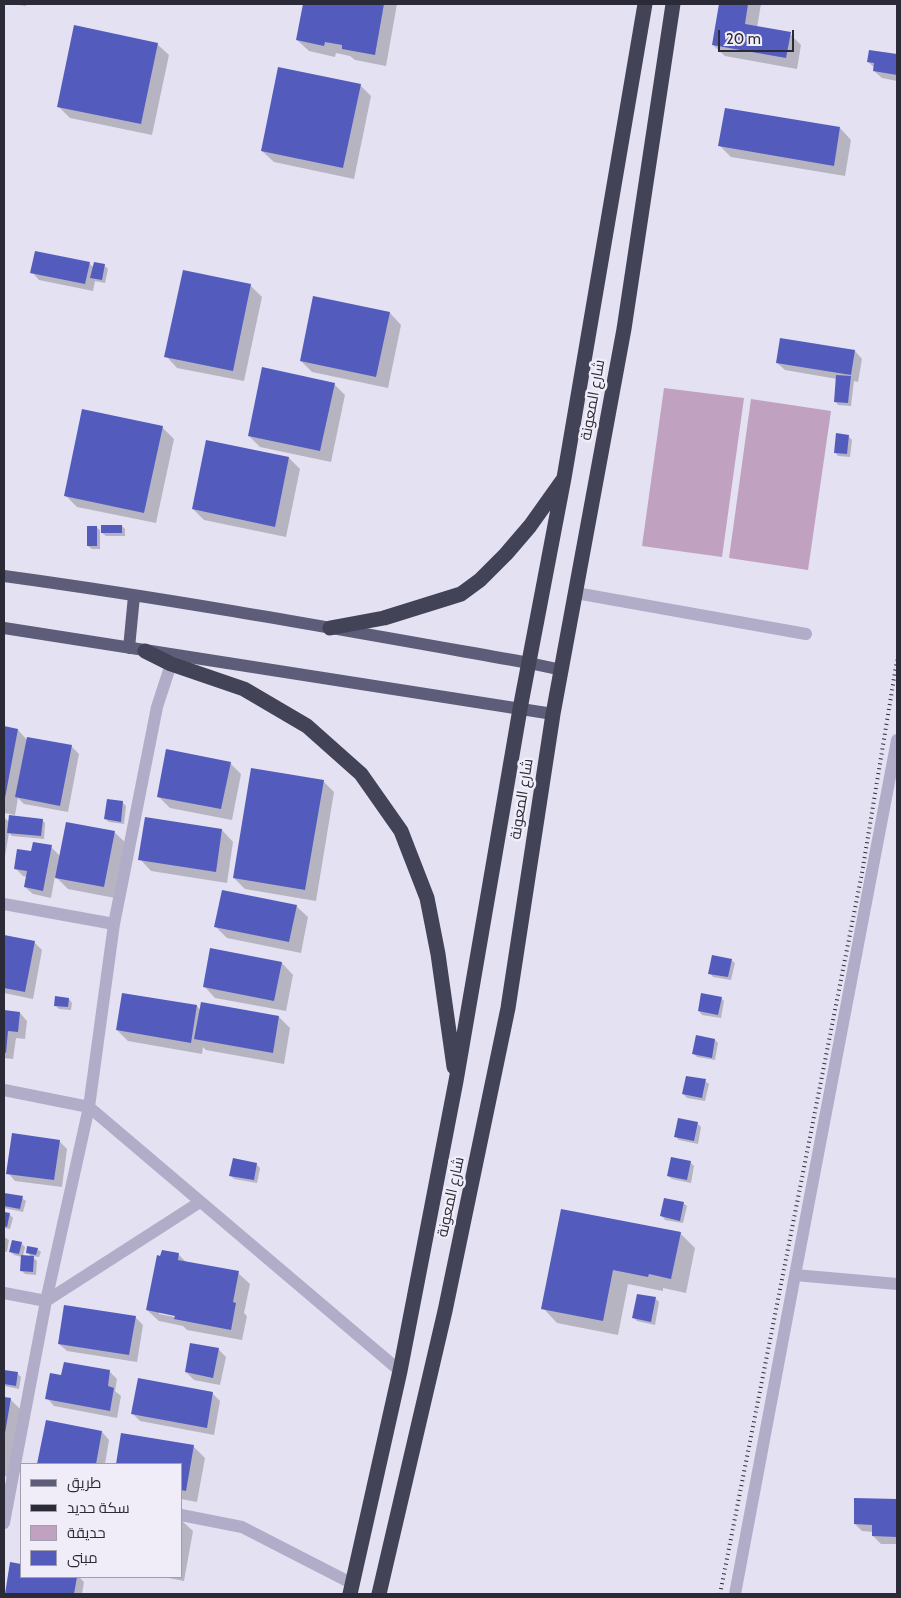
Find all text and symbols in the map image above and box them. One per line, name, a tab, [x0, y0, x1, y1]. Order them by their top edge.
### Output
scale bar	[721, 20, 797, 52]
text: 20 m	[726, 30, 761, 48]
street label: شارع المعونة	[577, 358, 609, 442]
street label: شارع المعونة	[507, 757, 537, 841]
street label: شارع المعونة	[434, 1155, 468, 1239]
legend	[20, 1463, 182, 1578]
text: طريق	[67, 1474, 101, 1492]
text: سكة حديد	[67, 1499, 130, 1517]
text: حديقة	[67, 1524, 106, 1542]
text: مبنى	[67, 1549, 98, 1567]

